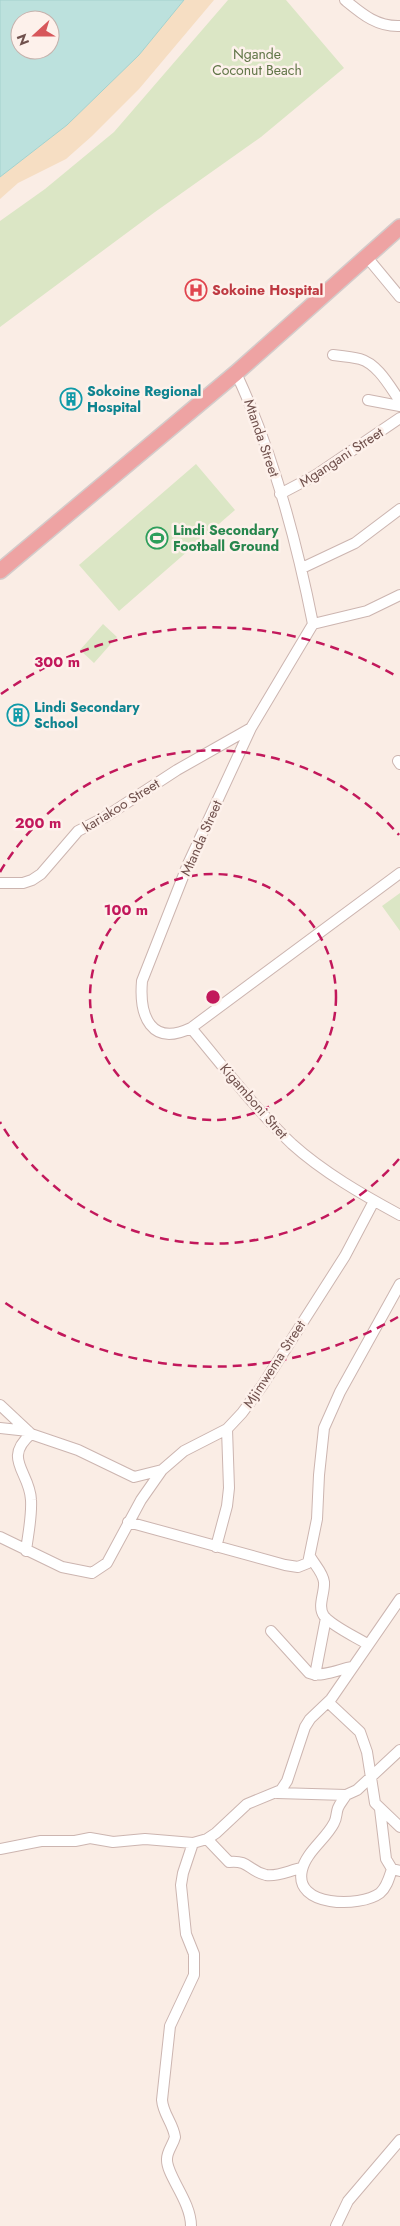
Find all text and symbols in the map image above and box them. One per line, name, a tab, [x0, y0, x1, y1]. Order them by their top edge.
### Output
north arrow	[10, 10, 60, 60]
text: N	[12, 31, 34, 48]
park label: Ngande Coconut Beach	[212, 44, 302, 80]
hospital icon: Sokoine Hospital	[184, 278, 208, 302]
place label: Sokoine Hospital	[212, 280, 323, 300]
place label: Sokoine Regional Hospital	[87, 381, 201, 417]
building icon: Sokoine Regional Hospital	[59, 387, 83, 411]
street label: Mtanda Street	[239, 396, 285, 480]
street label: Mgangani Street	[295, 422, 388, 492]
place label: Lindi Secondary Football Ground	[173, 520, 279, 556]
sports icon: Lindi Secondary Football Ground	[145, 526, 169, 550]
text: 300 m	[34, 651, 80, 673]
place label: Lindi Secondary School	[34, 697, 140, 733]
building icon: Lindi Secondary School	[6, 703, 30, 727]
street label: kariakoo Street	[79, 773, 164, 837]
street label: Mtanda Street	[175, 796, 227, 879]
text: 200 m	[15, 812, 61, 834]
text: 100 m	[104, 899, 148, 921]
centre of rings	[204, 988, 222, 1006]
street label: Kigamboni Stret	[216, 1059, 293, 1144]
street label: Mjimwema Street	[238, 1316, 310, 1412]

